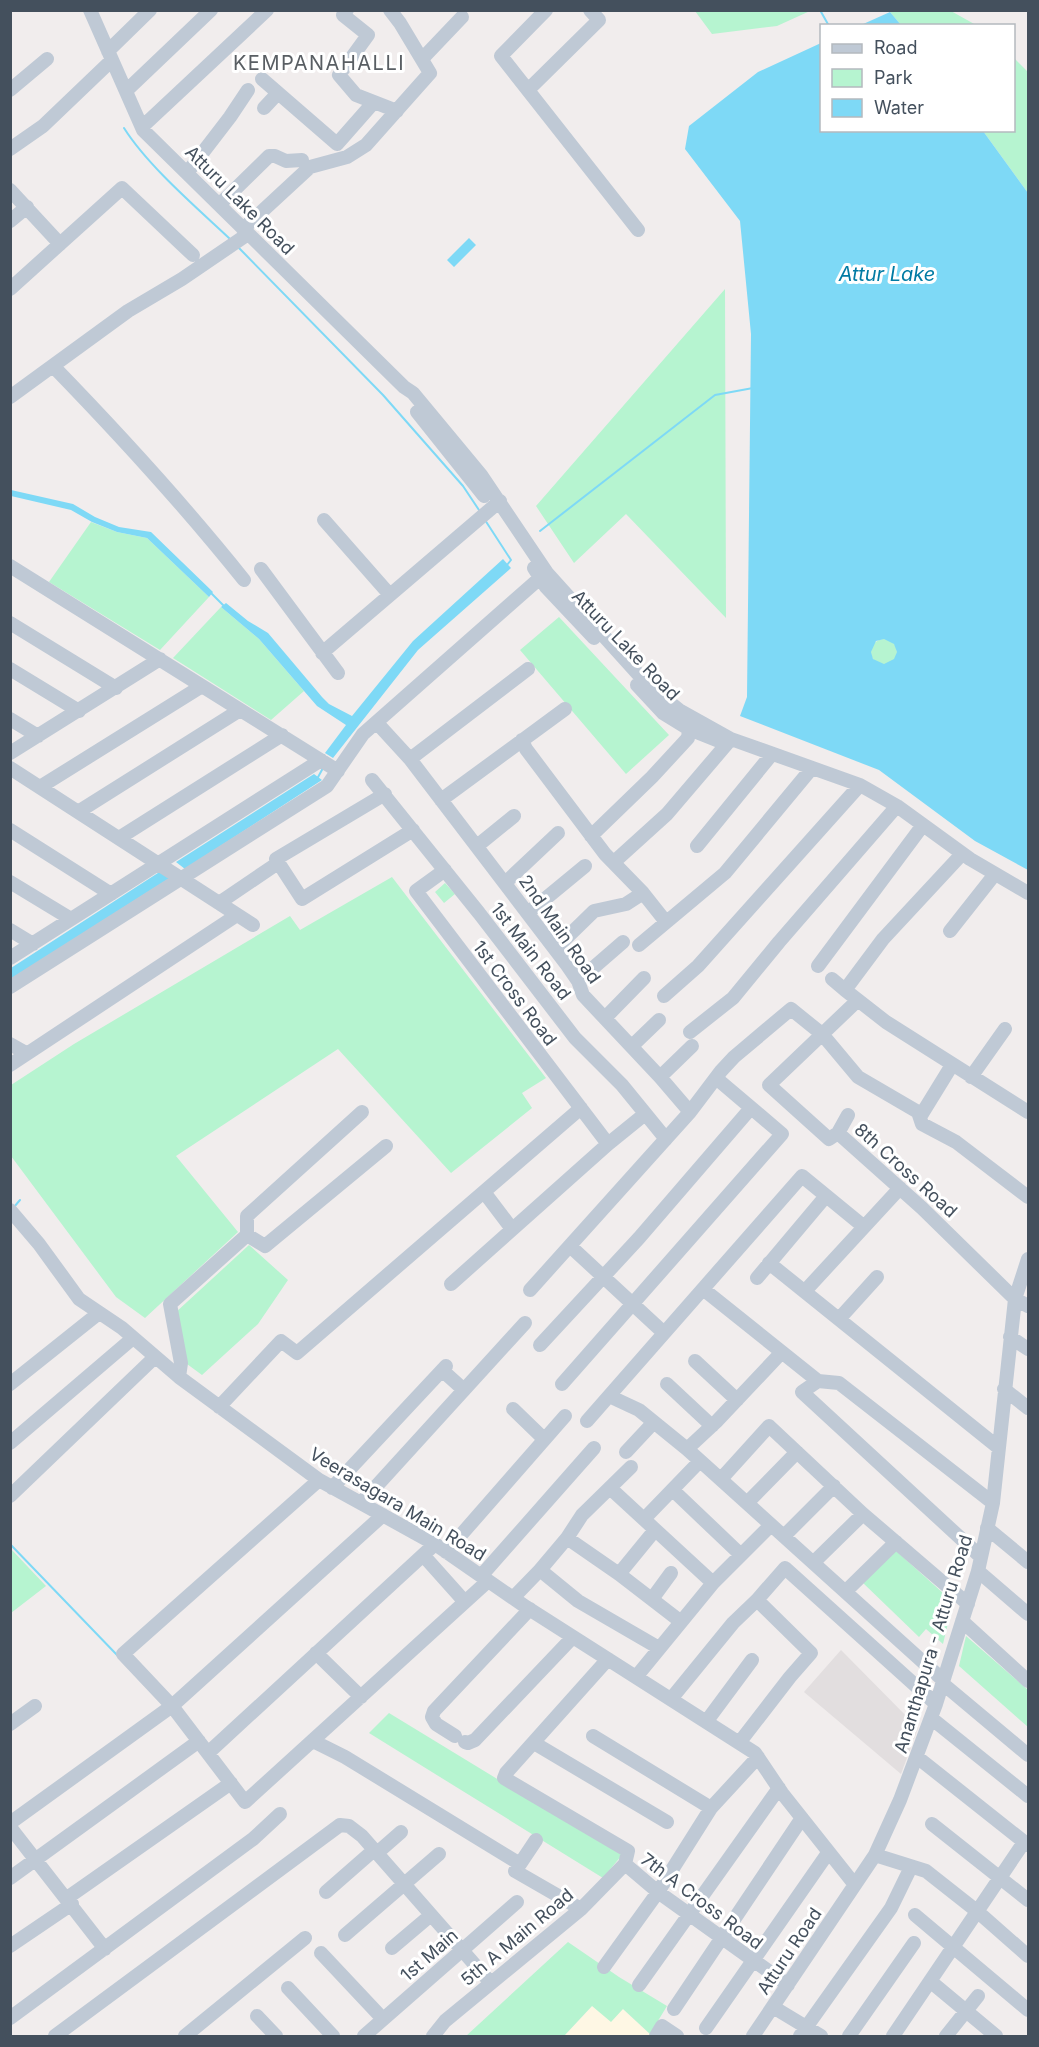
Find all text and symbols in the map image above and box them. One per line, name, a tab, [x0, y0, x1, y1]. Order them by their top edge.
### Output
legend	[820, 24, 1015, 132]
text: Road	[874, 37, 917, 58]
district label: KEMPANAHALLI	[233, 51, 405, 75]
text: Park	[874, 67, 913, 88]
text: Water	[874, 97, 924, 118]
street label: Atturu Lake Road	[181, 141, 299, 259]
water label: Attur Lake	[838, 262, 935, 286]
street label: Atturu Lake Road	[568, 585, 684, 705]
street label: 2nd Main Road	[515, 871, 605, 987]
street label: 1st Main Road	[487, 898, 575, 1004]
street label: 1st Cross Road	[469, 936, 561, 1050]
street label: 8th Cross Road	[850, 1118, 962, 1222]
street label: Veerasagara Main Road	[306, 1443, 490, 1565]
street label: Ananthapura - Atturu Road	[890, 1532, 976, 1756]
street label: 7th A Cross Road	[637, 1848, 767, 1954]
street label: 5th A Main Road	[457, 1884, 577, 1990]
street label: Atturu Road	[752, 1904, 826, 1998]
street label: 1st Main	[396, 1924, 462, 1986]

